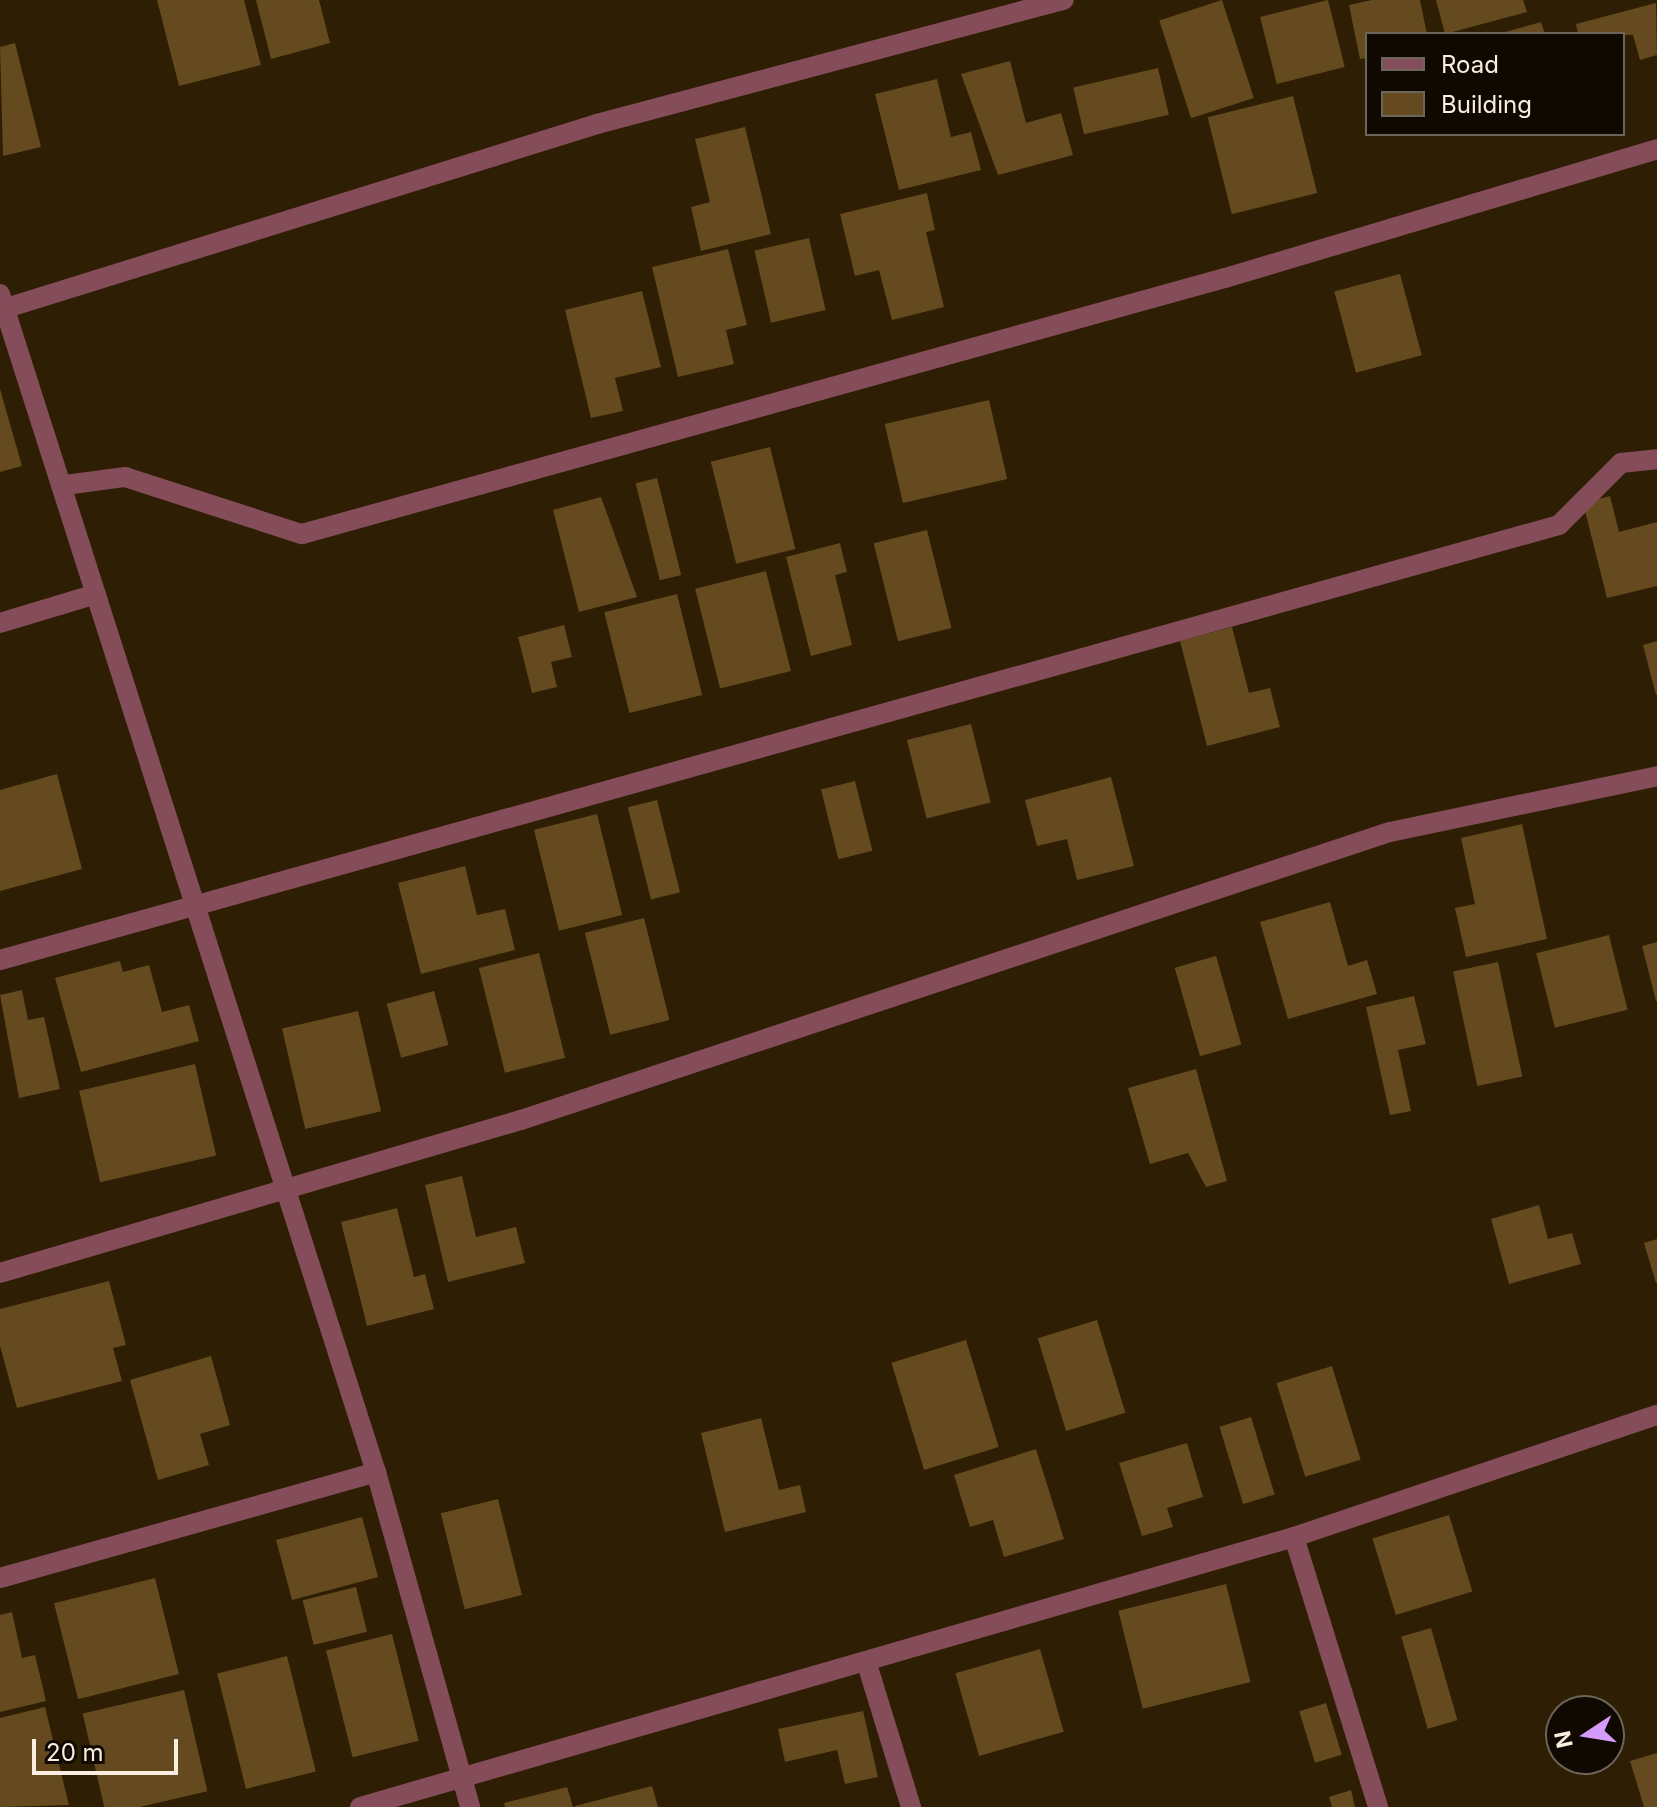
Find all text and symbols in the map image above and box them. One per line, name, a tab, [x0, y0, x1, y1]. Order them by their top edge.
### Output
legend	[1365, 32, 1625, 136]
text: Road	[1441, 50, 1499, 79]
text: Building	[1441, 90, 1532, 119]
north arrow	[1545, 1695, 1625, 1775]
scale bar	[36, 1723, 182, 1773]
text: N	[1549, 1729, 1578, 1750]
text: 20 m	[46, 1738, 104, 1767]

